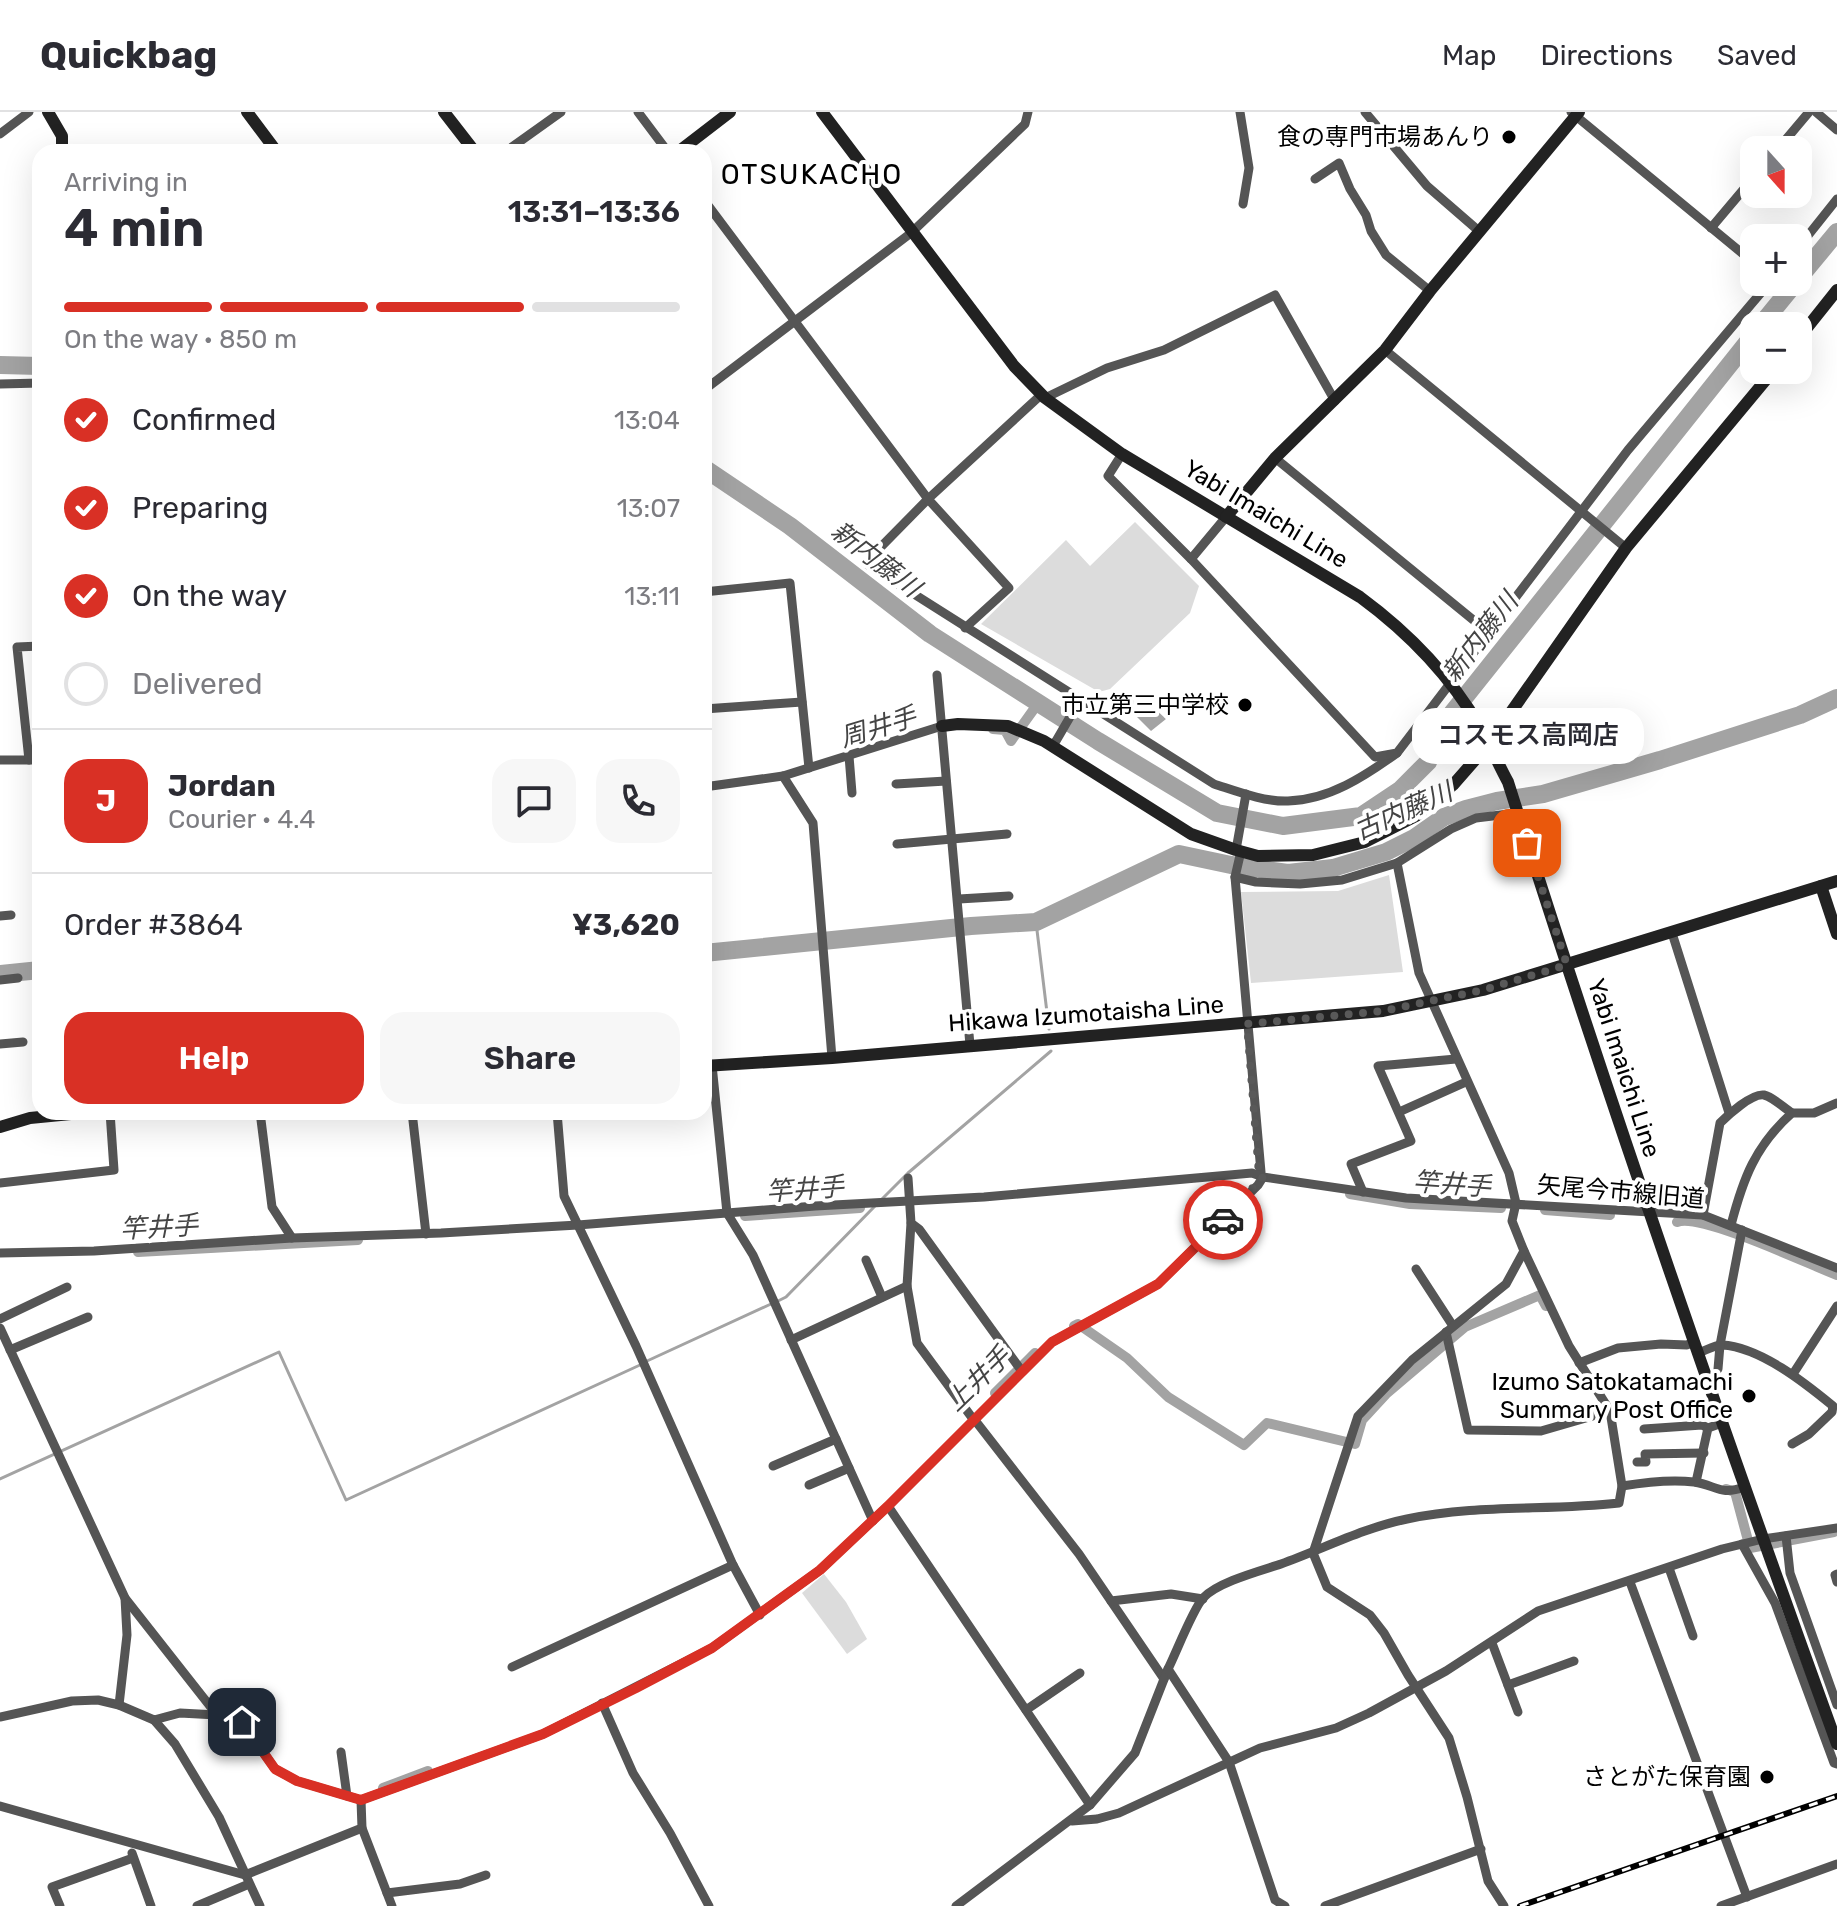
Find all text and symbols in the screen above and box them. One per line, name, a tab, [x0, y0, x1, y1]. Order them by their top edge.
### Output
text: Quickbag	[40, 32, 217, 78]
text: Map	[1442, 39, 1496, 72]
text: Directions	[1540, 39, 1673, 72]
text: Saved	[1717, 39, 1797, 72]
place label: 食の専門市場あんり	[1277, 123, 1493, 151]
marker: 食の専門市場あんり	[1500, 128, 1518, 146]
north arrow	[1740, 136, 1812, 208]
map controls	[1740, 136, 1812, 384]
district label: OTSUKACHO	[721, 158, 903, 191]
text: Arriving in	[64, 167, 188, 198]
text: 13:31–13:36	[508, 194, 680, 230]
text: 4 min	[64, 197, 205, 259]
button: +	[1740, 224, 1812, 296]
button: −	[1740, 312, 1812, 384]
text: On the way · 850 m	[64, 324, 297, 355]
icon: check	[64, 398, 108, 442]
text: Confirmed	[132, 402, 276, 438]
text: 13:04	[614, 405, 680, 436]
street label: Yabi Imaichi Line	[1179, 454, 1353, 574]
icon: check	[64, 486, 108, 530]
text: Preparing	[132, 490, 268, 526]
text: 13:07	[617, 493, 680, 524]
water label: 新内藤川	[825, 515, 929, 605]
icon: check	[64, 574, 108, 618]
text: On the way	[132, 578, 287, 614]
text: 13:11	[624, 581, 680, 612]
water label: 新内藤川	[1436, 584, 1526, 688]
text: Delivered	[132, 666, 263, 702]
place label: 市立第三中学校	[1061, 691, 1229, 719]
marker: 市立第三中学校	[1236, 696, 1254, 714]
water label: 周井手	[836, 701, 922, 754]
callout: コスモス高岡店	[1411, 707, 1643, 763]
text: コスモス高岡店	[1437, 720, 1619, 751]
button: chat	[492, 759, 576, 843]
button: phone	[596, 759, 680, 843]
text: Jordan	[168, 768, 276, 804]
water label: 古内藤川	[1349, 775, 1460, 847]
text: J	[96, 783, 116, 819]
text: Courier · 4.4	[168, 804, 315, 835]
pin	[1493, 809, 1561, 877]
icon: bag	[1505, 821, 1549, 865]
text: Order #3864	[64, 907, 243, 943]
text: ¥3,620	[572, 907, 680, 943]
street label: Yabi Imaichi Line	[1582, 975, 1666, 1161]
street label: Hikawa Izumotaisha Line	[947, 990, 1225, 1038]
button: Help	[64, 1012, 364, 1104]
button: Share	[380, 1012, 680, 1104]
water label: 竿井手	[1412, 1166, 1494, 1203]
water label: 竿井手	[765, 1171, 847, 1208]
street label: 矢尾今市線旧道	[1536, 1171, 1706, 1213]
courier	[1183, 1180, 1263, 1260]
icon: car	[1201, 1198, 1245, 1242]
water label: 竿井手	[119, 1210, 201, 1245]
water label: 上井手	[940, 1340, 1019, 1418]
place label: Izumo Satokatamachi Summary Post Office	[1491, 1368, 1733, 1424]
marker: Izumo Satokatamachi Summary Post Office	[1740, 1387, 1758, 1405]
pin	[208, 1688, 276, 1756]
icon: home	[220, 1700, 264, 1744]
place label: さとがた保育園	[1583, 1763, 1751, 1791]
marker: さとがた保育園	[1758, 1768, 1776, 1786]

